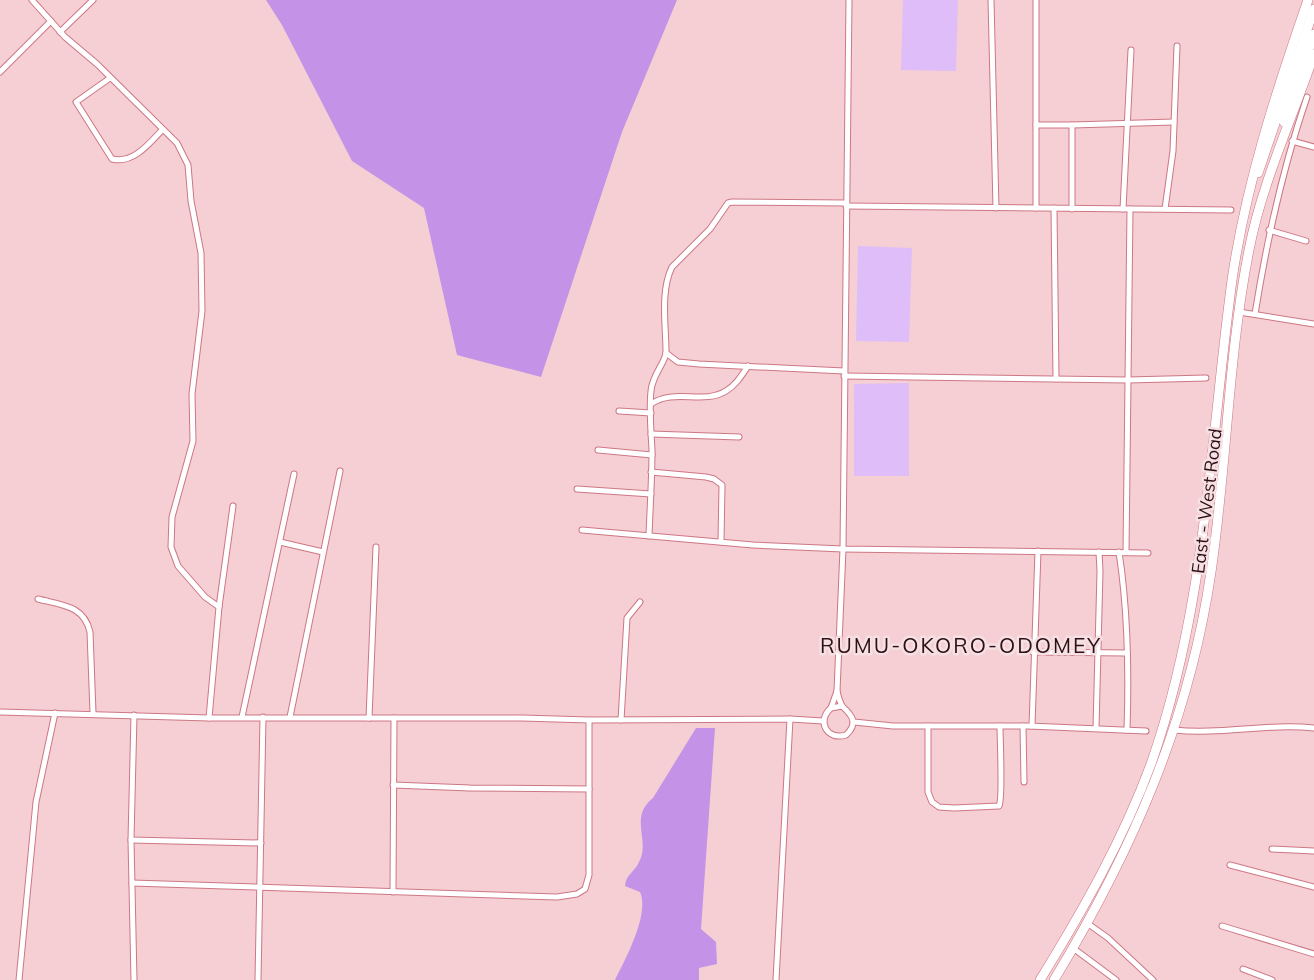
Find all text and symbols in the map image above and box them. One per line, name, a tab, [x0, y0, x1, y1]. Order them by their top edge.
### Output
street label: East - West Road	[1186, 427, 1227, 575]
district label: RUMU-OKORO-ODOMEY	[820, 632, 1102, 658]

